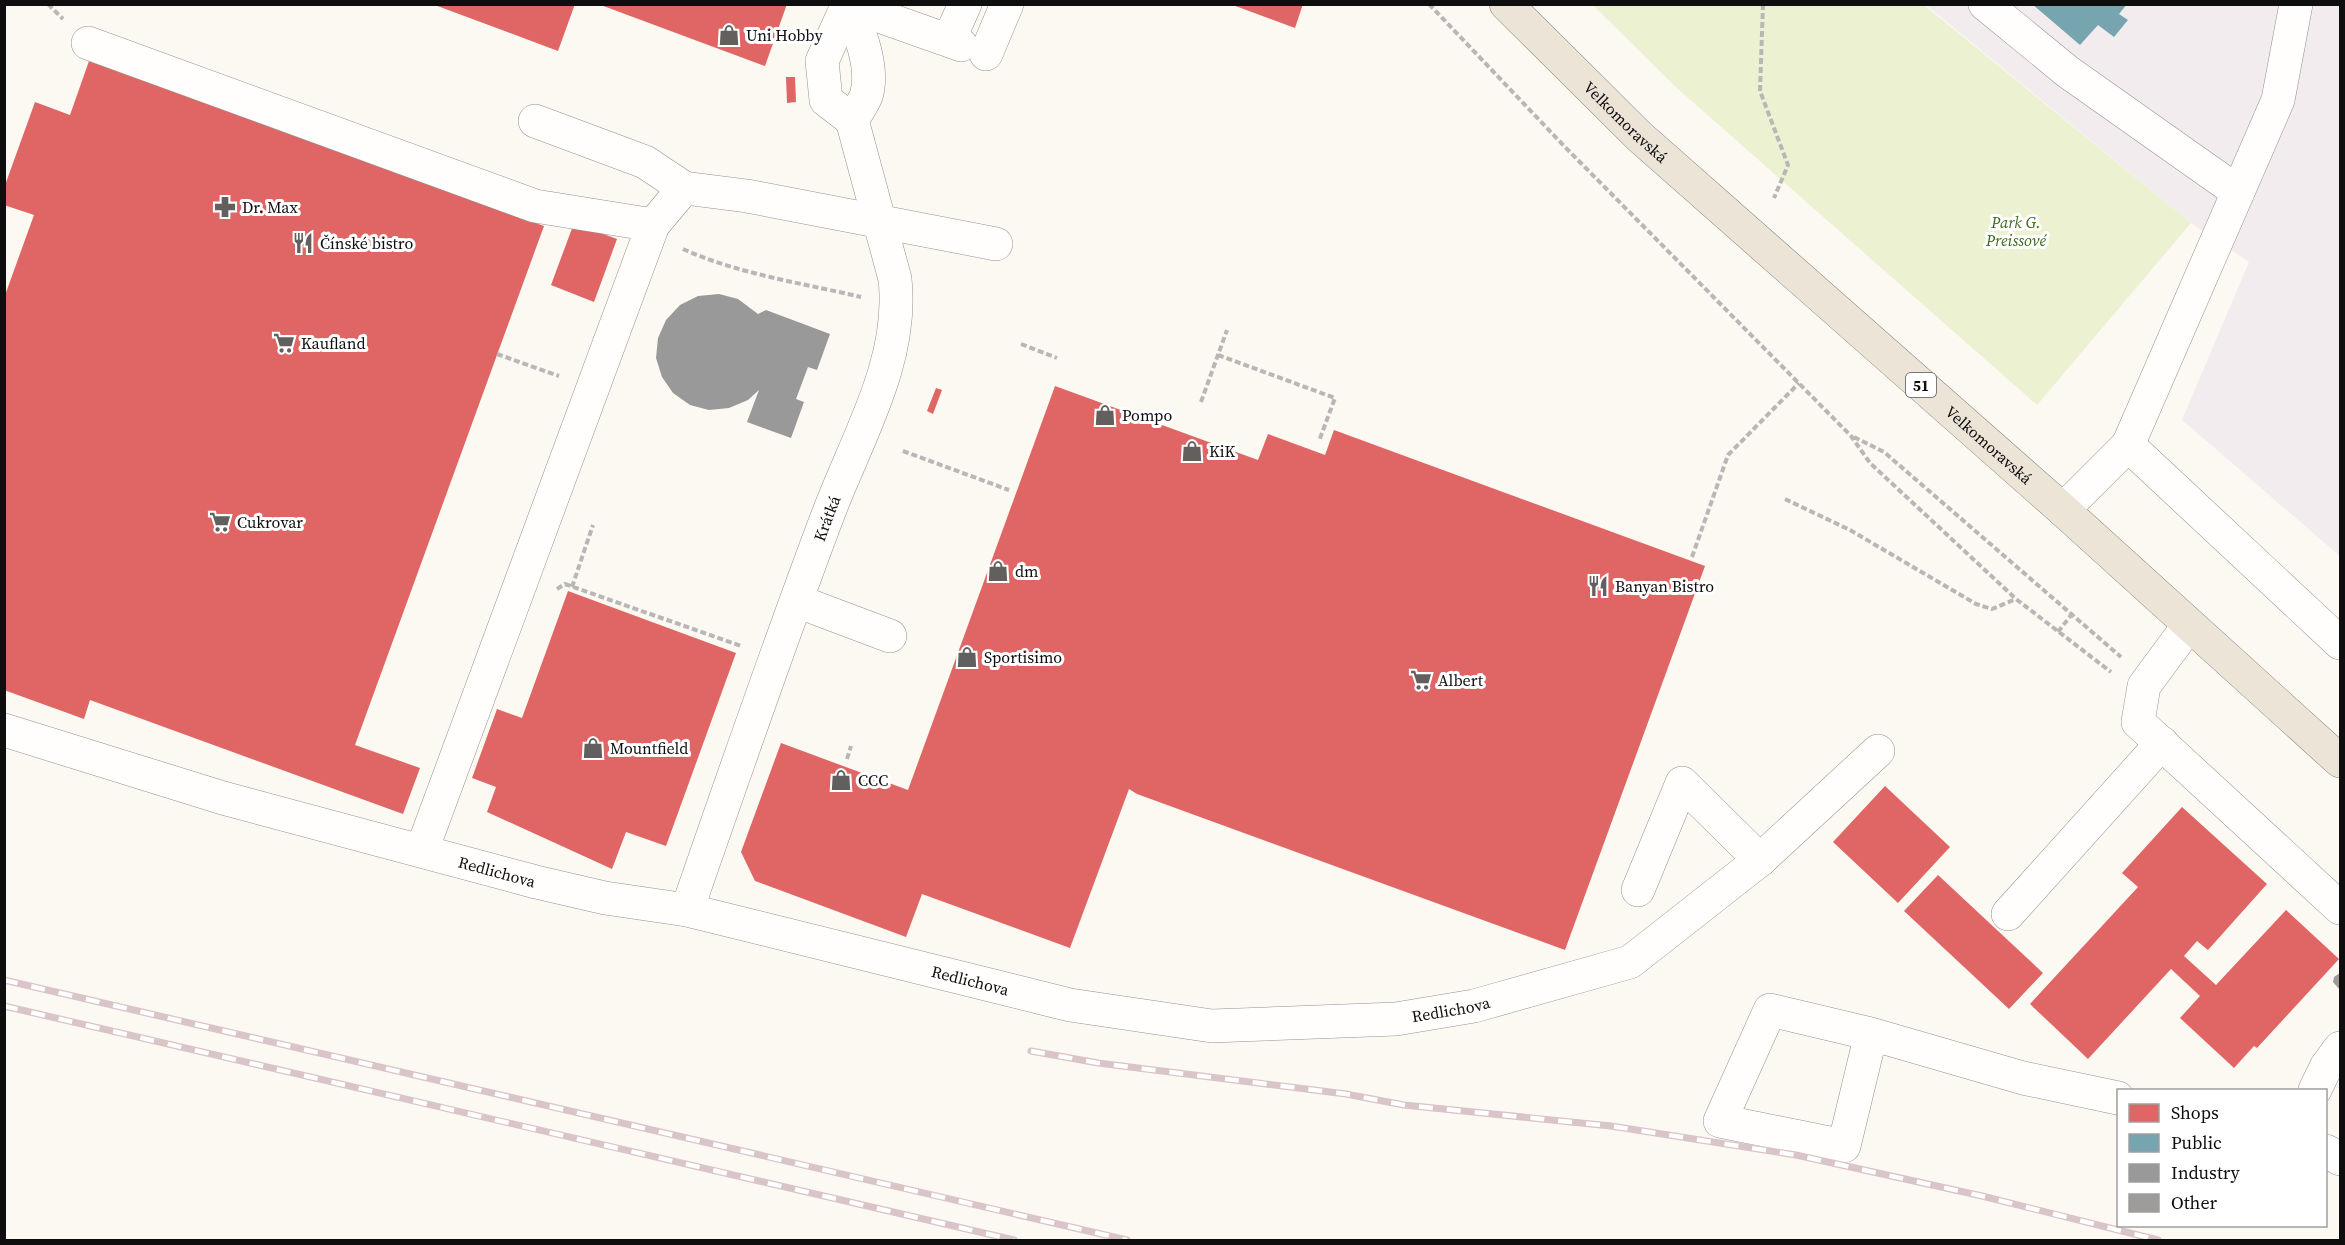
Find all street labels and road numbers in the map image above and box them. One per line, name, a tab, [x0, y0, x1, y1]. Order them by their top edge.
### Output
street label: Velkomoravská	[1579, 76, 1673, 168]
road number: 51	[1906, 373, 1936, 397]
street label: Velkomoravská	[1941, 400, 2038, 490]
street label: Krátká	[808, 491, 846, 544]
street label: Redlichova	[456, 851, 539, 893]
street label: Redlichova	[929, 960, 1012, 1001]
street label: Redlichova	[1410, 991, 1493, 1027]

